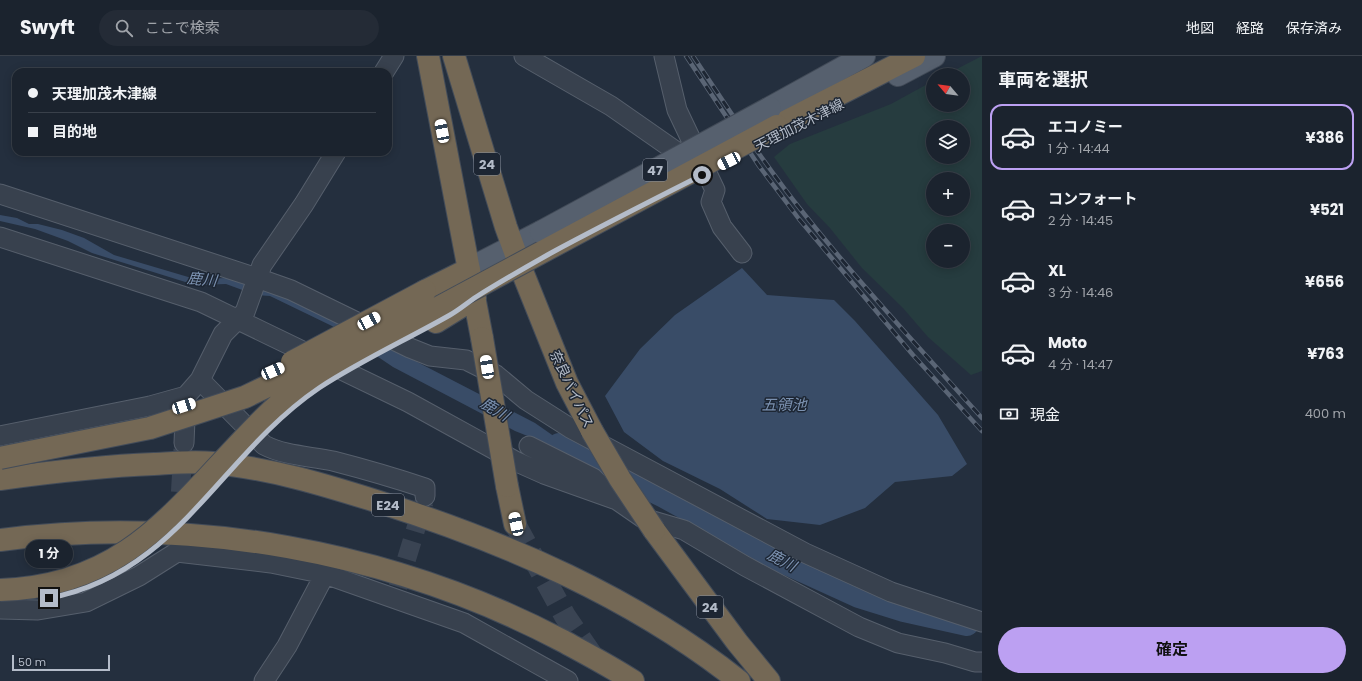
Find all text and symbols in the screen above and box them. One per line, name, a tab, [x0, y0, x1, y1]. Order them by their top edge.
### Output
search box	[99, 10, 379, 46]
text: Swyft	[20, 14, 75, 41]
icon: search	[113, 17, 135, 39]
text: ここで検索	[145, 17, 220, 38]
text: 地図	[1186, 18, 1214, 38]
text: 経路	[1236, 18, 1264, 38]
text: 保存済み	[1286, 18, 1342, 38]
text: 車両を選択	[998, 67, 1088, 92]
north arrow	[926, 68, 970, 112]
map controls	[926, 68, 970, 268]
text: 天理加茂木津線	[52, 83, 157, 104]
street label: 天理加茂木津線	[751, 94, 847, 156]
text: エコノミー	[1048, 116, 1123, 137]
car	[434, 118, 450, 144]
icon: car	[1000, 119, 1036, 155]
button: layers	[926, 120, 970, 164]
text: 目的地	[52, 121, 97, 142]
text: ¥386	[1306, 127, 1344, 148]
text: 1 分 · 14:44	[1048, 139, 1110, 158]
car	[716, 150, 742, 172]
road number: 24	[474, 153, 500, 175]
road number: 47	[643, 159, 667, 181]
route start	[693, 166, 711, 184]
button: +	[926, 172, 970, 216]
text: コンフォート	[1048, 188, 1138, 209]
icon: car	[1000, 191, 1036, 227]
text: ¥521	[1310, 199, 1344, 220]
text: 2 分 · 14:45	[1048, 211, 1113, 230]
button: −	[926, 224, 970, 268]
text: XL	[1048, 260, 1066, 281]
icon: car	[1000, 263, 1036, 299]
water label: 鹿川	[186, 267, 220, 291]
text: ¥656	[1305, 271, 1344, 292]
text: 3 分 · 14:46	[1048, 283, 1113, 302]
car	[356, 310, 382, 332]
text: Moto	[1048, 332, 1087, 353]
icon: car	[1000, 335, 1036, 371]
text: ¥763	[1307, 343, 1344, 364]
street label: 奈良バイパス	[545, 347, 599, 431]
car	[479, 354, 495, 380]
text: 4 分 · 14:47	[1048, 355, 1113, 374]
car	[260, 361, 286, 381]
water label: 鹿川	[477, 392, 515, 427]
water label: 五領池	[761, 394, 808, 415]
car	[171, 397, 197, 415]
icon: cash	[998, 403, 1020, 425]
text: 現金	[1030, 404, 1060, 425]
text: 400 m	[1305, 404, 1346, 423]
road number: E24	[372, 494, 404, 516]
car	[508, 511, 524, 537]
callout: 1 分	[25, 540, 73, 568]
text: 1 分	[39, 544, 59, 563]
water label: 鹿川	[764, 544, 802, 577]
route end	[40, 589, 58, 607]
road number: 24	[697, 596, 723, 618]
button: 確定	[998, 627, 1346, 673]
scale bar	[12, 653, 110, 672]
text: 50 m	[18, 654, 46, 670]

